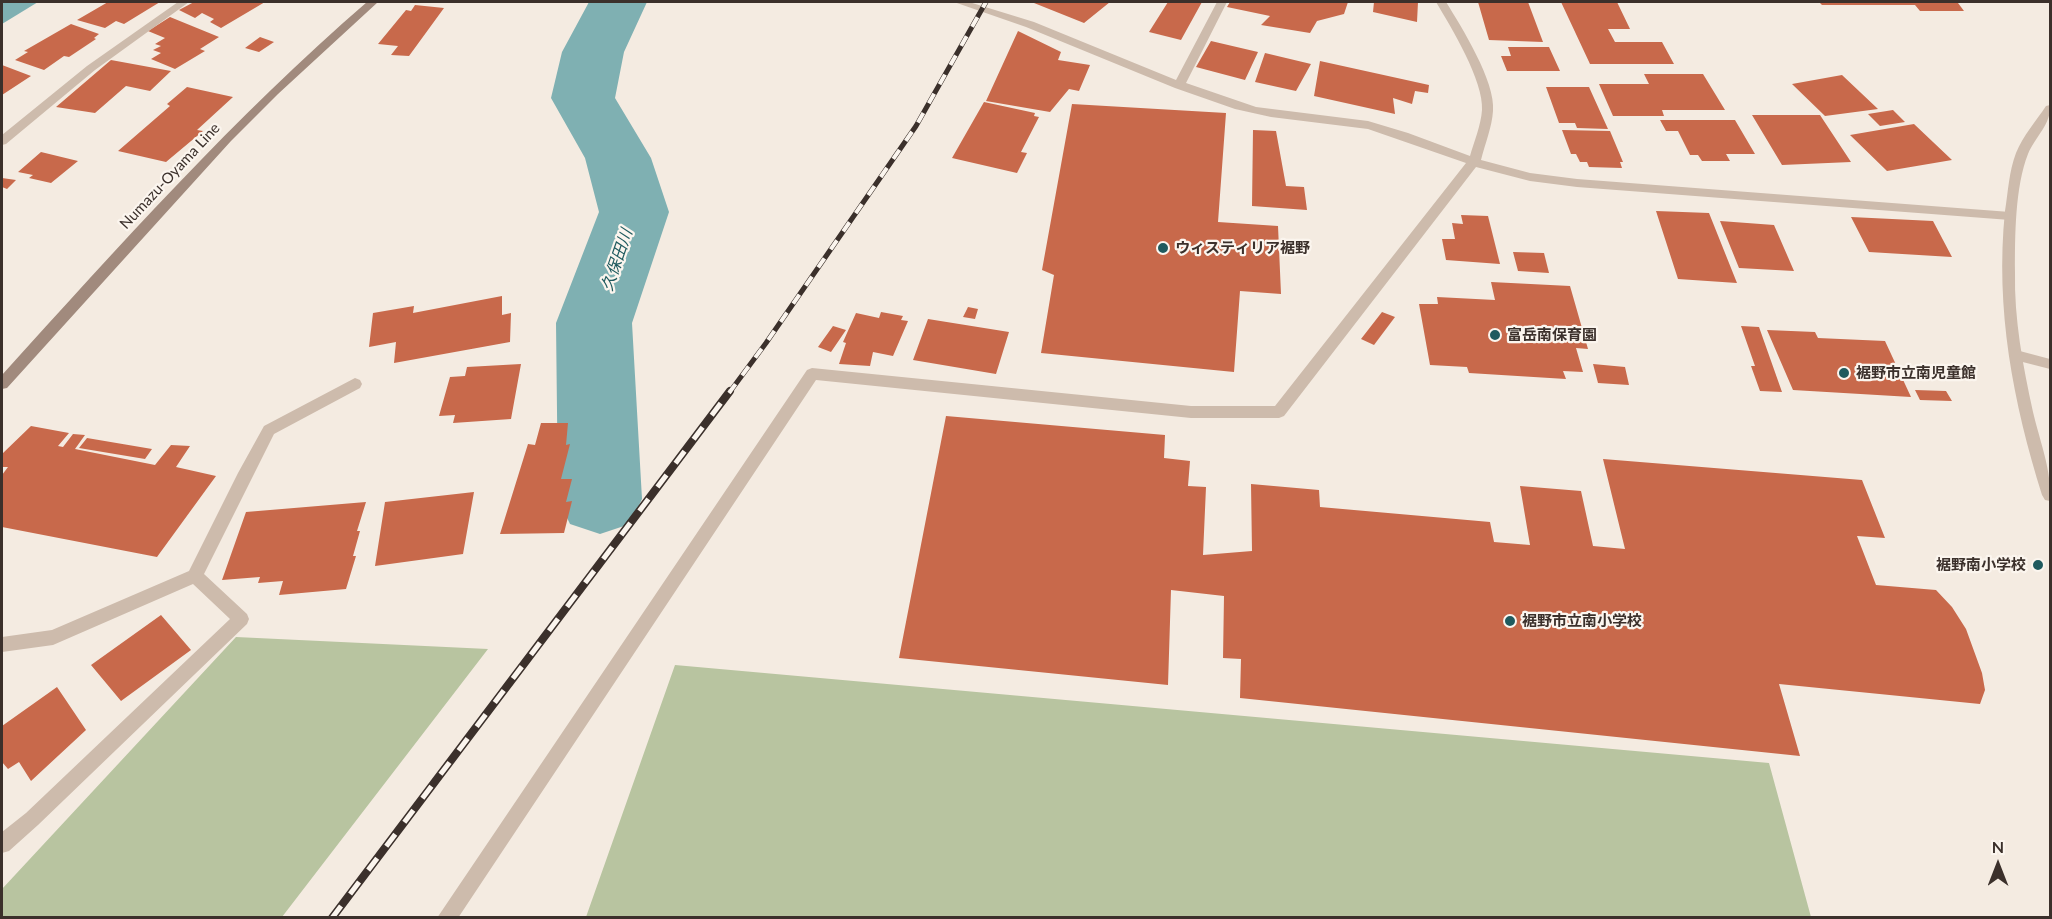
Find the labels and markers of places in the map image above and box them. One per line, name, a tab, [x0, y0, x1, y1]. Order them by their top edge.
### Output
place label: ウィスティリア裾野	[1175, 239, 1310, 257]
marker: ウィスティリア裾野	[1156, 241, 1170, 255]
place label: 富岳南保育園	[1507, 326, 1597, 344]
marker: 富岳南保育園	[1488, 328, 1502, 342]
place label: 裾野市立南児童館	[1856, 364, 1976, 382]
marker: 裾野市立南児童館	[1837, 366, 1851, 380]
place label: 裾野南小学校	[1936, 556, 2026, 574]
marker: 裾野南小学校	[2031, 558, 2045, 572]
place label: 裾野市立南小学校	[1522, 612, 1642, 630]
marker: 裾野市立南小学校	[1503, 614, 1517, 628]

